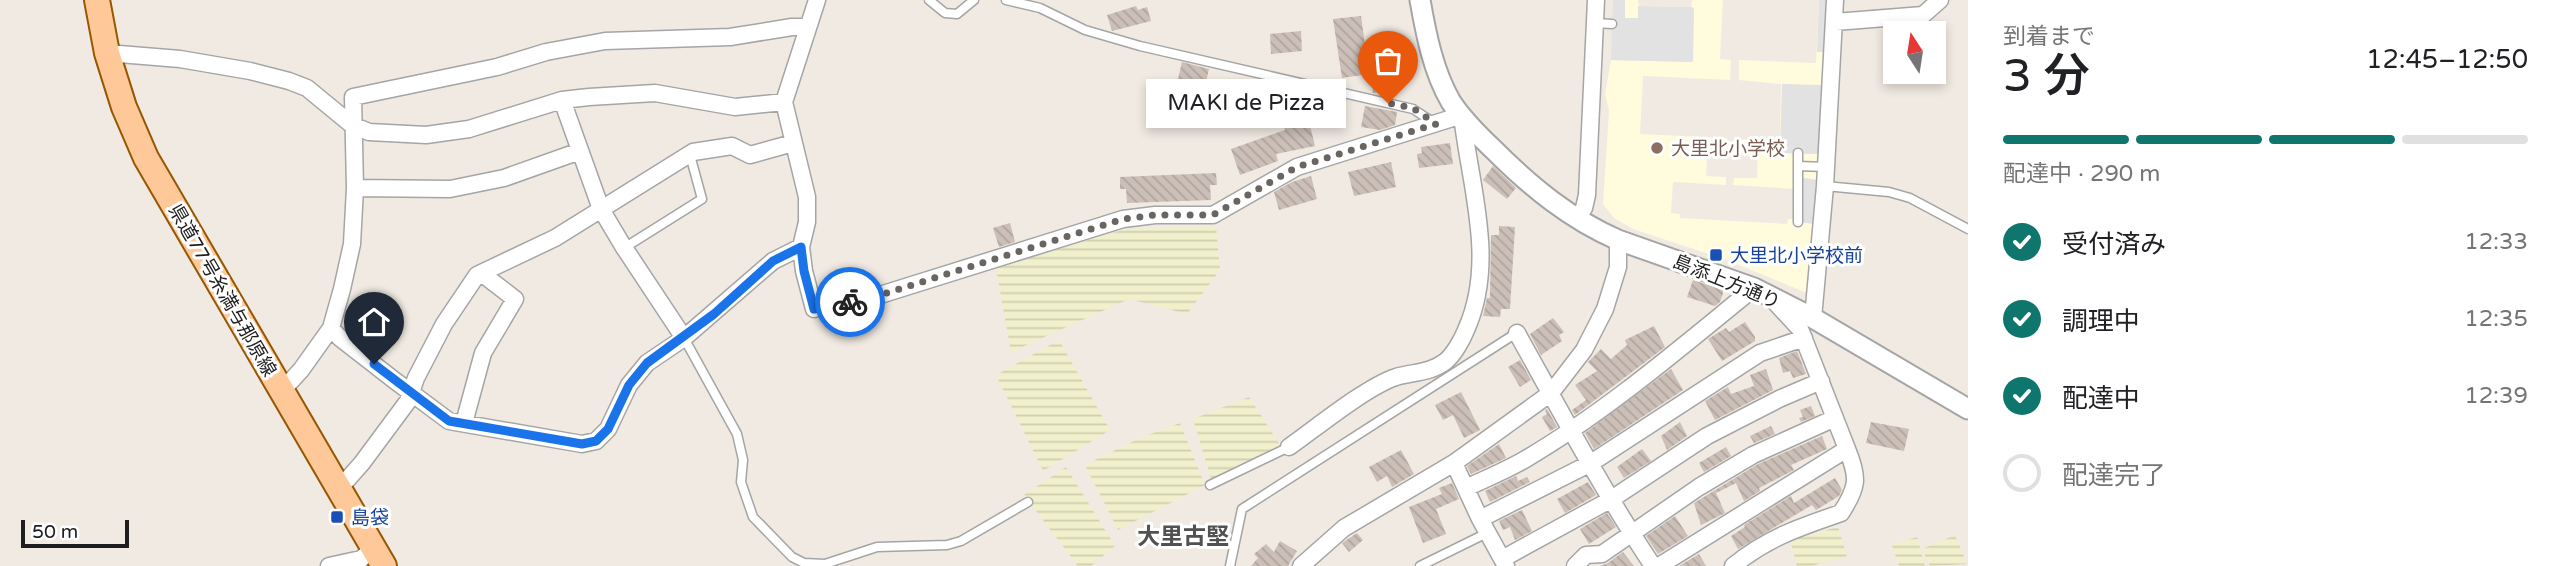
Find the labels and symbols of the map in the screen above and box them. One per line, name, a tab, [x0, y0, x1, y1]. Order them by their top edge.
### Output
north arrow	[1883, 21, 1946, 84]
pin	[1358, 31, 1418, 103]
callout: MAKI de Pizza	[1146, 78, 1346, 128]
place label: 大里北小学校	[1671, 138, 1785, 160]
marker: 大里北小学校	[1649, 140, 1665, 156]
street label: 県道77号糸満与那原線	[164, 201, 280, 380]
place label: 大里北小学校前	[1730, 245, 1863, 267]
marker: 大里北小学校前	[1708, 247, 1724, 263]
street label: 島添上方通り	[1670, 250, 1784, 313]
courier	[815, 267, 885, 337]
pin	[344, 292, 404, 364]
place label: 島袋	[351, 507, 389, 529]
marker: 島袋	[329, 509, 345, 525]
scale bar	[21, 517, 130, 549]
district label: 大里古堅	[1137, 523, 1229, 551]

